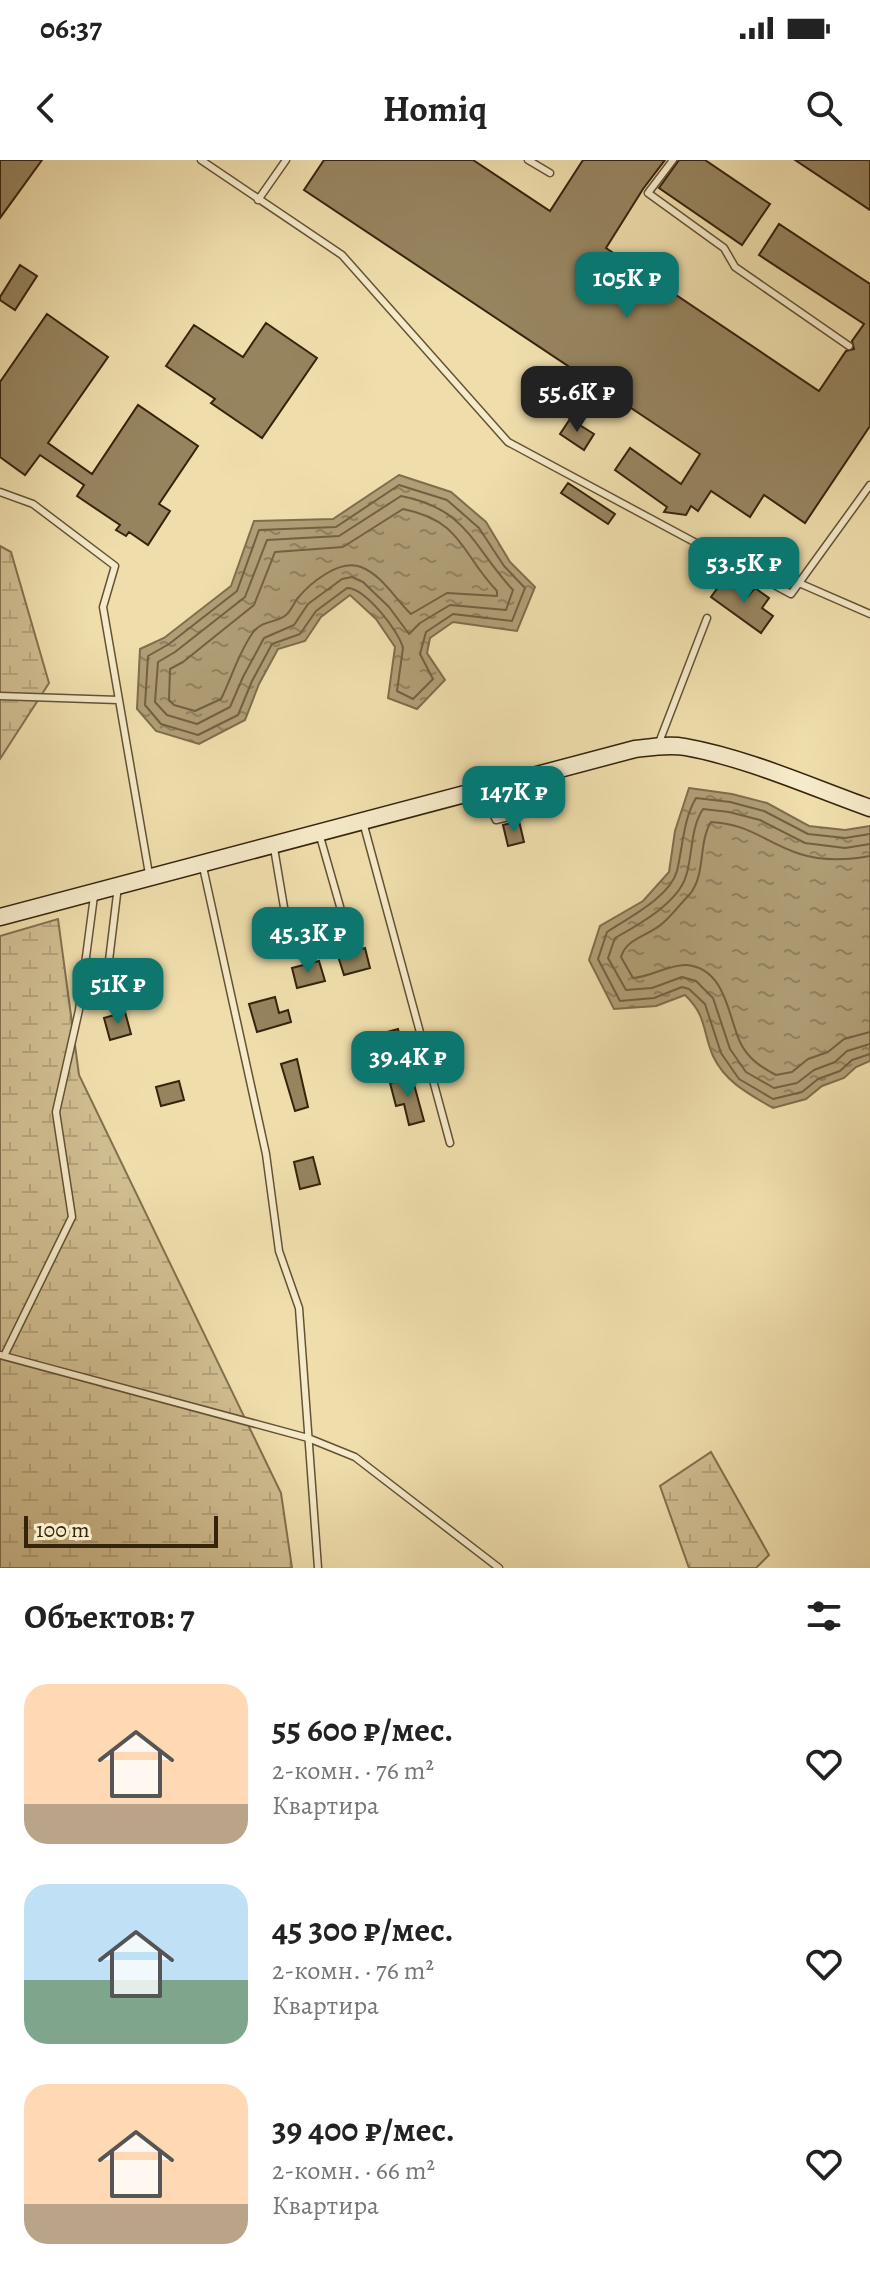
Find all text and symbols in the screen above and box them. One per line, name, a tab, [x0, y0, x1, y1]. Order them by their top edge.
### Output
text: 06:37	[40, 8, 102, 48]
text: Homiq	[383, 84, 487, 133]
icon: back	[24, 86, 68, 130]
icon: search	[802, 86, 846, 130]
pin: 105K ₽	[562, 252, 692, 320]
text: 105K ₽	[593, 260, 661, 295]
pin: 55.6K ₽	[503, 366, 651, 434]
text: 55.6K ₽	[539, 374, 615, 409]
pin: 53.5K ₽	[670, 537, 818, 605]
text: 53.5K ₽	[706, 545, 782, 580]
pin: 147K ₽	[449, 766, 579, 834]
text: 147K ₽	[480, 774, 548, 809]
pin: 45.3K ₽	[234, 907, 382, 975]
text: 45.3K ₽	[270, 915, 346, 950]
pin: 51K ₽	[62, 958, 174, 1026]
text: 51K ₽	[90, 966, 146, 1001]
pin: 39.4K ₽	[334, 1031, 482, 1099]
text: 39.4K ₽	[369, 1039, 447, 1074]
scale bar	[24, 1512, 218, 1548]
text: 100 m	[36, 1515, 90, 1545]
text: Объектов: 7	[24, 1593, 195, 1640]
icon: filters	[802, 1594, 846, 1638]
text: 55 600 ₽/мес.	[272, 1706, 453, 1753]
icon: home	[88, 1716, 184, 1812]
icon: heart	[802, 1742, 846, 1786]
text: 2-комн. · 76 m²	[272, 1753, 434, 1788]
text: Квартира	[272, 1788, 379, 1823]
text: 45 300 ₽/мес.	[272, 1906, 454, 1953]
icon: home	[88, 1916, 184, 2012]
icon: heart	[802, 1942, 846, 1986]
text: 2-комн. · 76 m²	[272, 1953, 434, 1988]
text: Квартира	[272, 1988, 379, 2023]
text: 39 400 ₽/мес.	[272, 2106, 455, 2153]
icon: home	[88, 2116, 184, 2212]
icon: heart	[802, 2142, 846, 2186]
text: 2-комн. · 66 m²	[272, 2153, 435, 2188]
text: Квартира	[272, 2188, 379, 2223]

